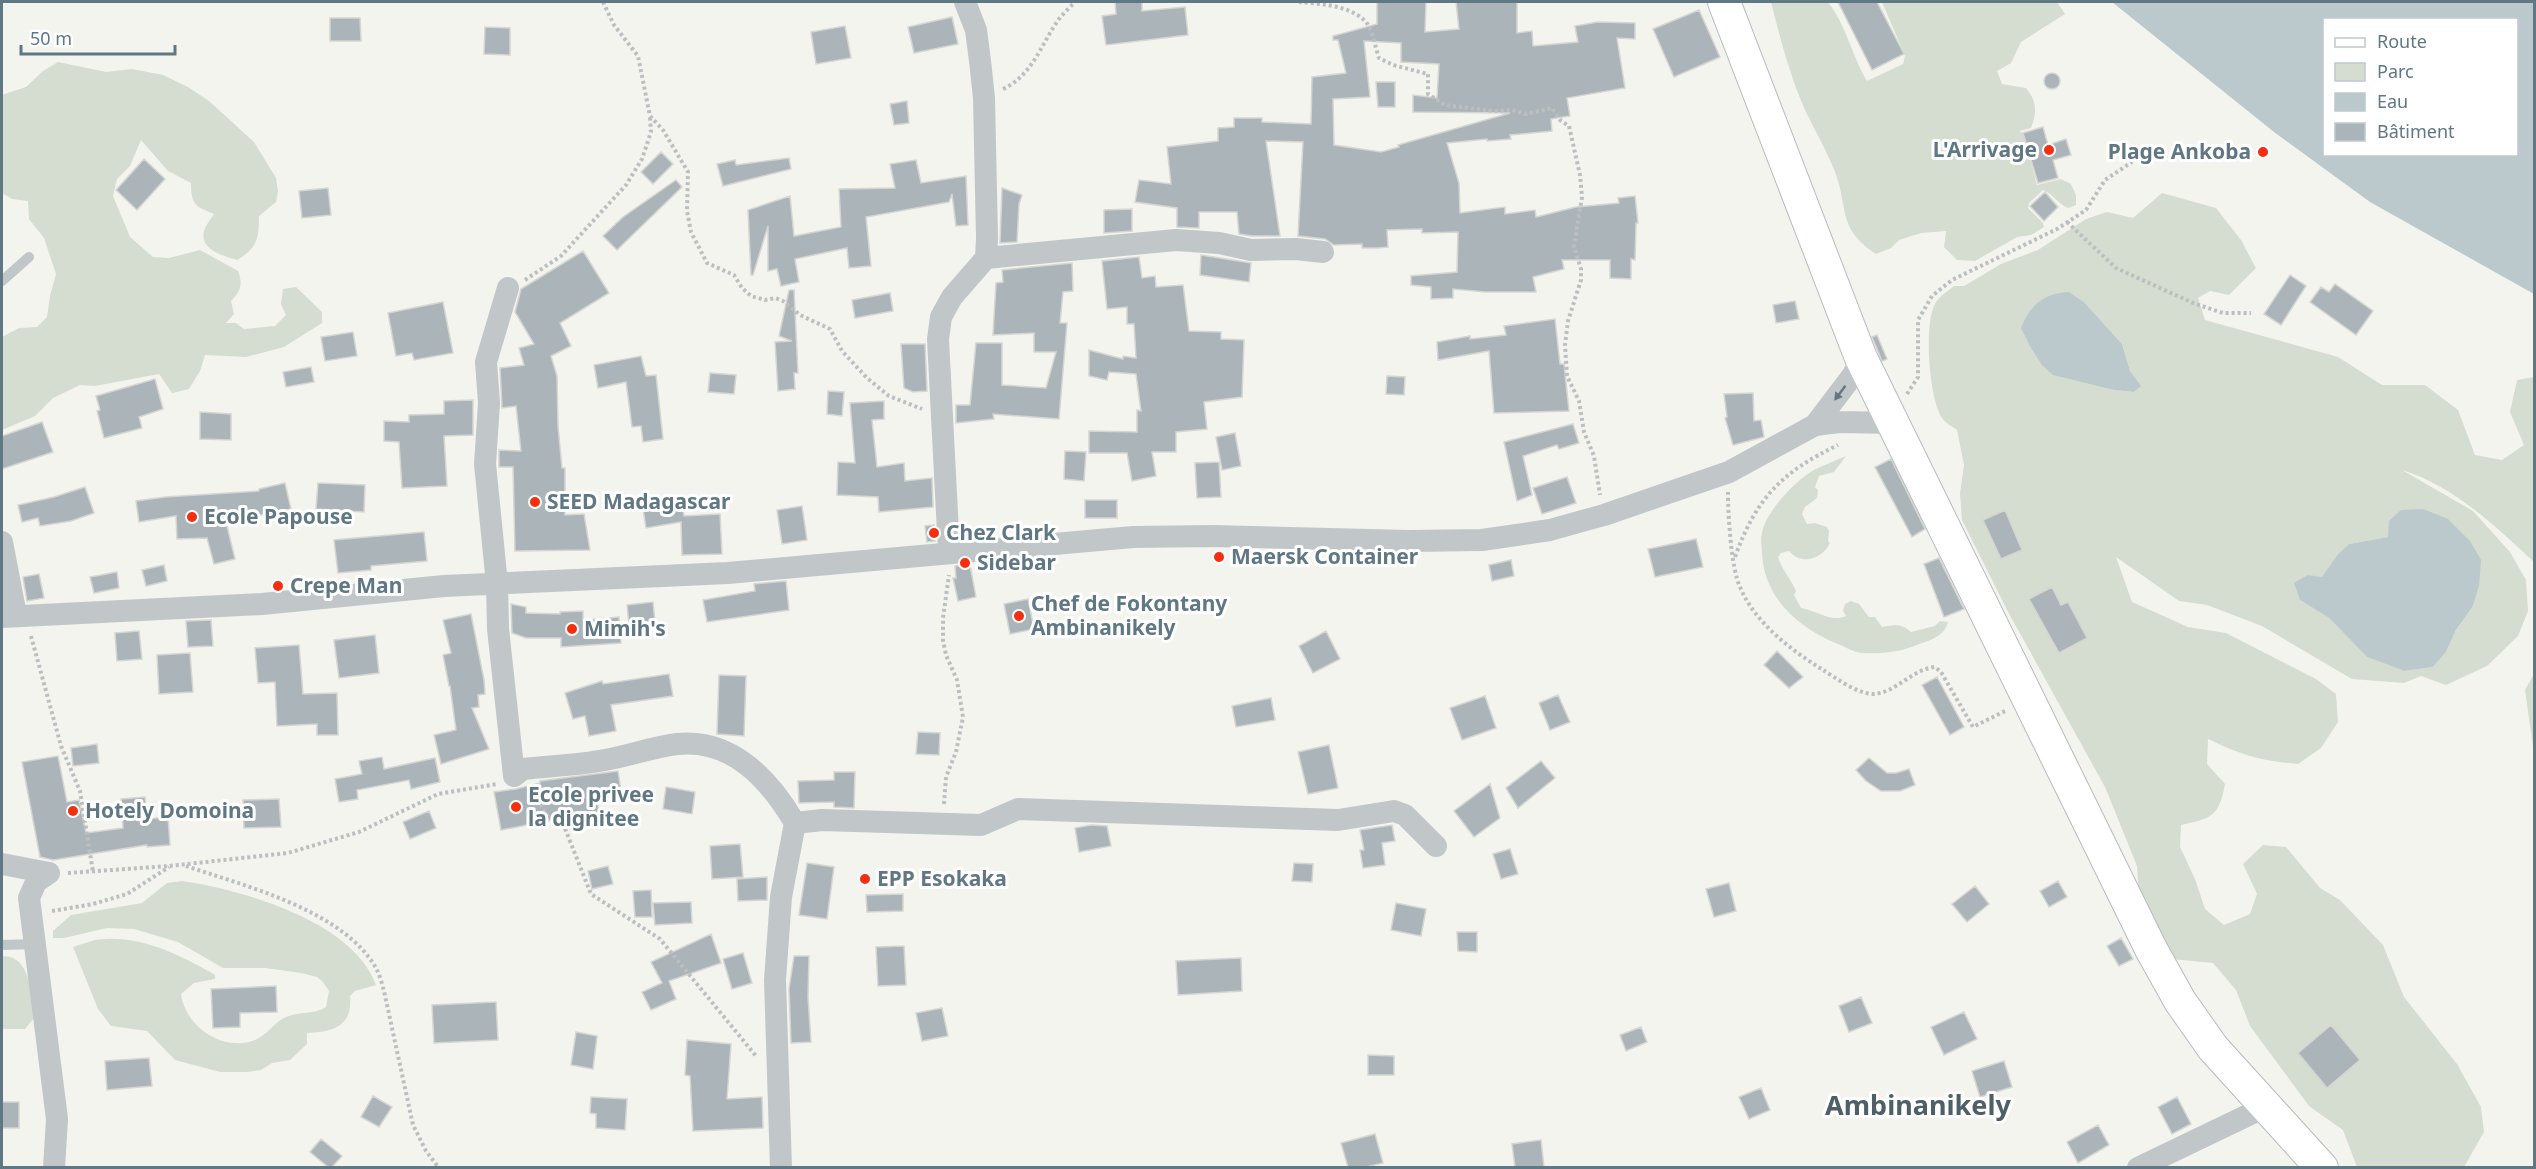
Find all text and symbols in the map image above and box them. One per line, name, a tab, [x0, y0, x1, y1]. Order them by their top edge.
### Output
scale bar	[21, 18, 176, 56]
legend	[2323, 18, 2518, 156]
text: 50 m	[30, 26, 72, 50]
text: Route	[2377, 29, 2427, 53]
text: Parc	[2377, 59, 2414, 83]
text: Eau	[2377, 89, 2408, 113]
text: Bâtiment	[2377, 119, 2455, 143]
place label: L'Arrivage	[1933, 135, 2037, 163]
place label: Plage Ankoba	[2108, 137, 2251, 165]
marker: L'Arrivage	[2042, 143, 2056, 157]
marker: Plage Ankoba	[2256, 145, 2270, 159]
one-way arrow	[1834, 385, 1847, 401]
place label: SEED Madagascar	[547, 487, 731, 515]
marker: SEED Madagascar	[528, 495, 542, 509]
place label: Ecole Papouse	[204, 502, 353, 530]
marker: Ecole Papouse	[185, 510, 199, 524]
place label: Chez Clark	[946, 518, 1057, 546]
marker: Chez Clark	[927, 526, 941, 540]
place label: Maersk Container	[1231, 542, 1419, 570]
place label: Sidebar	[977, 548, 1057, 576]
marker: Maersk Container	[1212, 550, 1226, 564]
marker: Sidebar	[958, 556, 972, 570]
place label: Crepe Man	[290, 571, 402, 599]
marker: Crepe Man	[271, 579, 285, 593]
place label: Chef de Fokontany Ambinanikely	[1031, 589, 1227, 641]
marker: Chef de Fokontany Ambinanikely	[1012, 609, 1026, 623]
place label: Mimih's	[584, 614, 666, 642]
marker: Mimih's	[565, 622, 579, 636]
place label: Ecole privee la dignitee	[528, 780, 654, 832]
place label: Hotely Domoina	[85, 796, 254, 824]
marker: Ecole privee la dignitee	[509, 800, 523, 814]
marker: Hotely Domoina	[66, 804, 80, 818]
place label: EPP Esokaka	[877, 864, 1007, 892]
marker: EPP Esokaka	[858, 872, 872, 886]
district label: Ambinanikely	[1825, 1086, 2011, 1123]

